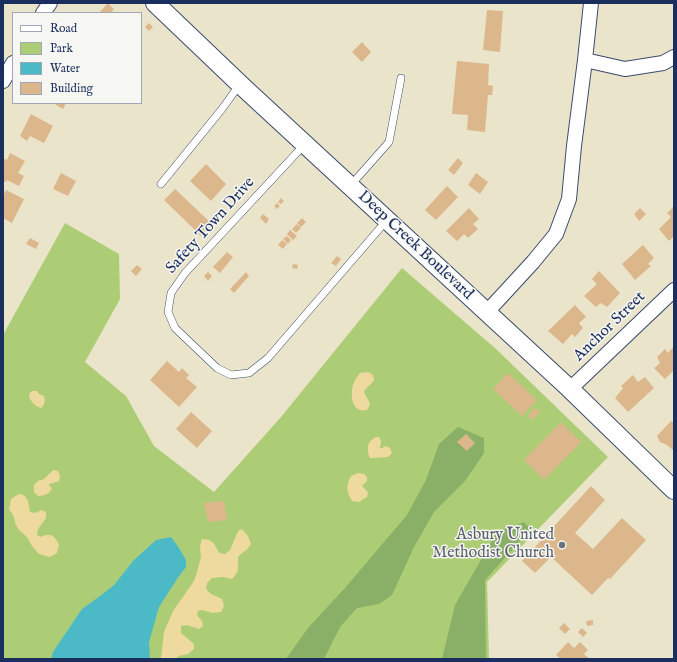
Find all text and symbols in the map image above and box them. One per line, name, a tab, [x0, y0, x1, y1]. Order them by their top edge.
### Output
legend	[12, 12, 142, 104]
text: Road	[50, 21, 77, 36]
text: Park	[50, 41, 73, 56]
text: Water	[50, 61, 80, 76]
text: Building	[50, 81, 93, 96]
street label: Safety Town Drive	[163, 174, 259, 278]
street label: Deep Creek Boulevard	[353, 187, 477, 305]
street label: Anchor Street	[570, 288, 650, 366]
place label: Asbury United Methodist Church	[432, 526, 554, 564]
marker: Asbury United Methodist Church	[557, 540, 567, 550]

